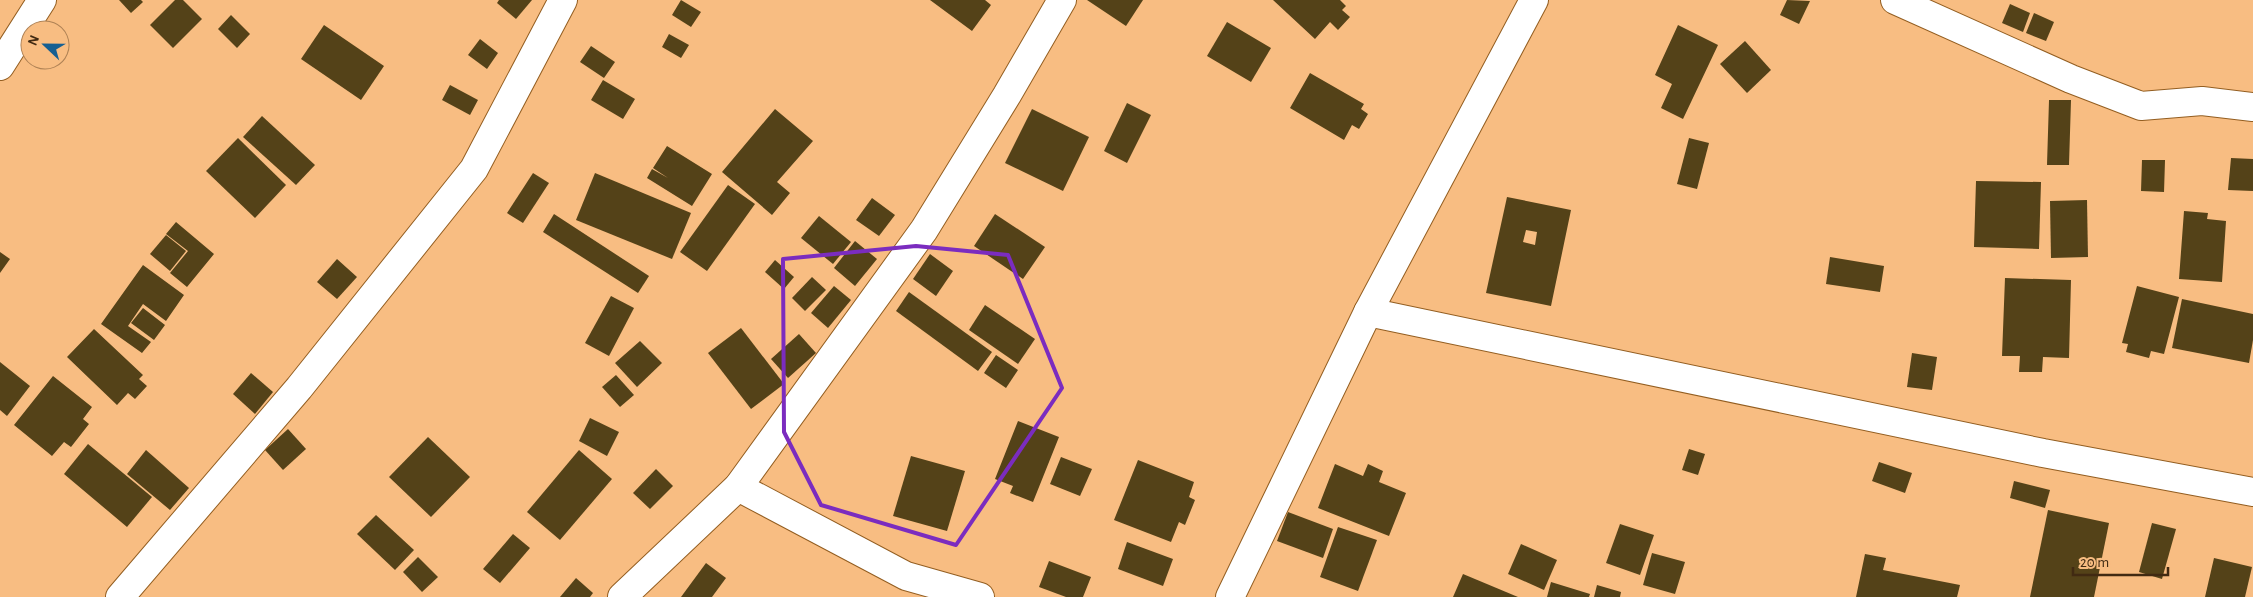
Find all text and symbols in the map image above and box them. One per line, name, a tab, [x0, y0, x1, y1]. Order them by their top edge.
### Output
north arrow	[20, 20, 70, 70]
text: N	[26, 33, 42, 48]
scale bar	[2073, 544, 2168, 576]
text: 20 m	[2080, 555, 2109, 570]

